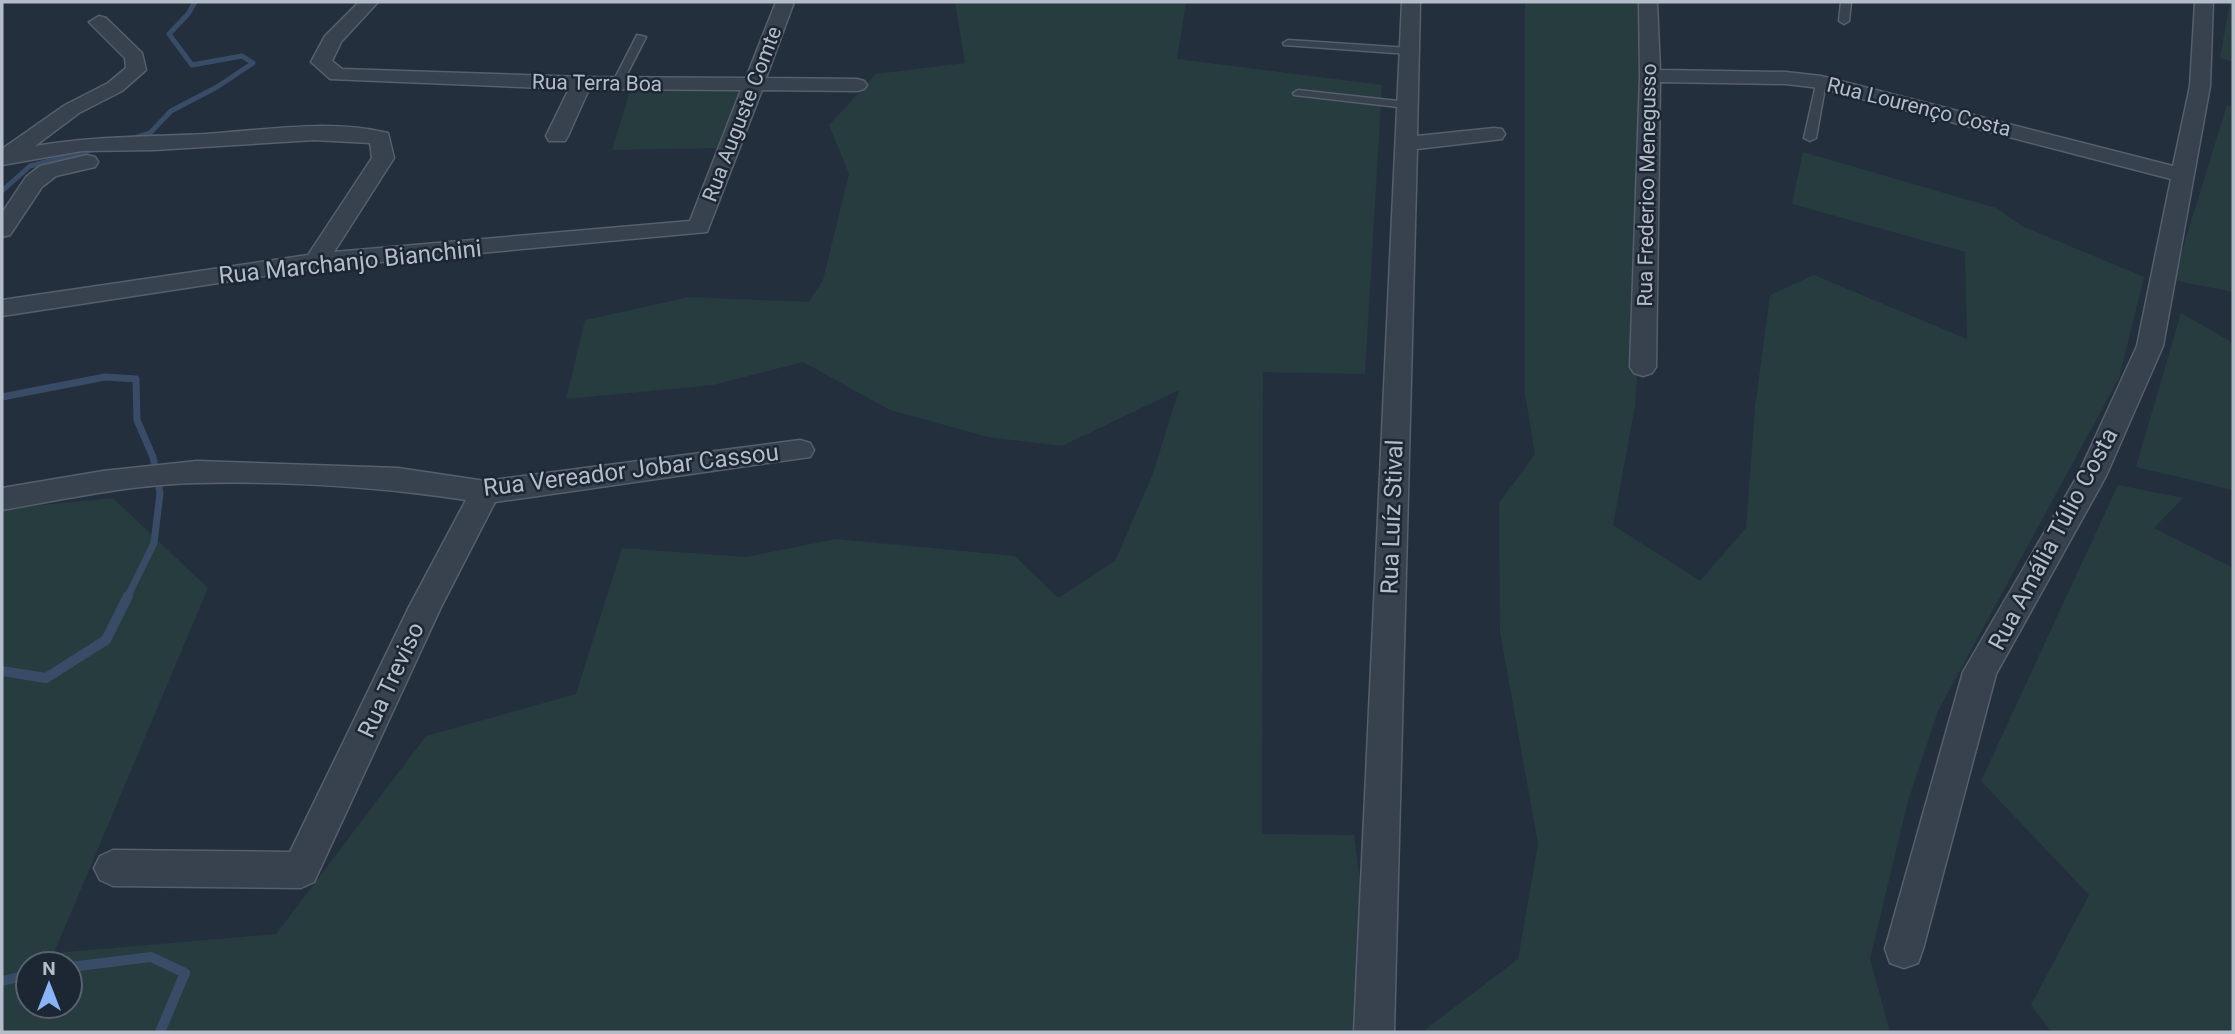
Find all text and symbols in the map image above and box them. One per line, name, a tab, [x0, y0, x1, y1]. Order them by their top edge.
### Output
street label: Rua Auguste Comte	[698, 23, 786, 205]
street label: Rua Frederico Menegusso	[1633, 63, 1661, 307]
street label: Rua Terra Boa	[532, 70, 662, 96]
street label: Rua Lourenço Costa	[1825, 73, 2013, 141]
street label: Rua Marchanjo Bianchini	[217, 234, 483, 290]
street label: Rua Amália Túlio Costa	[1983, 423, 2123, 655]
street label: Rua Vereador Jobar Cassou	[482, 438, 780, 502]
street label: Rua Luíz Stival	[1375, 439, 1409, 595]
street label: Rua Treviso	[352, 618, 430, 742]
north arrow	[14, 950, 84, 1020]
text: N	[42, 957, 56, 980]

